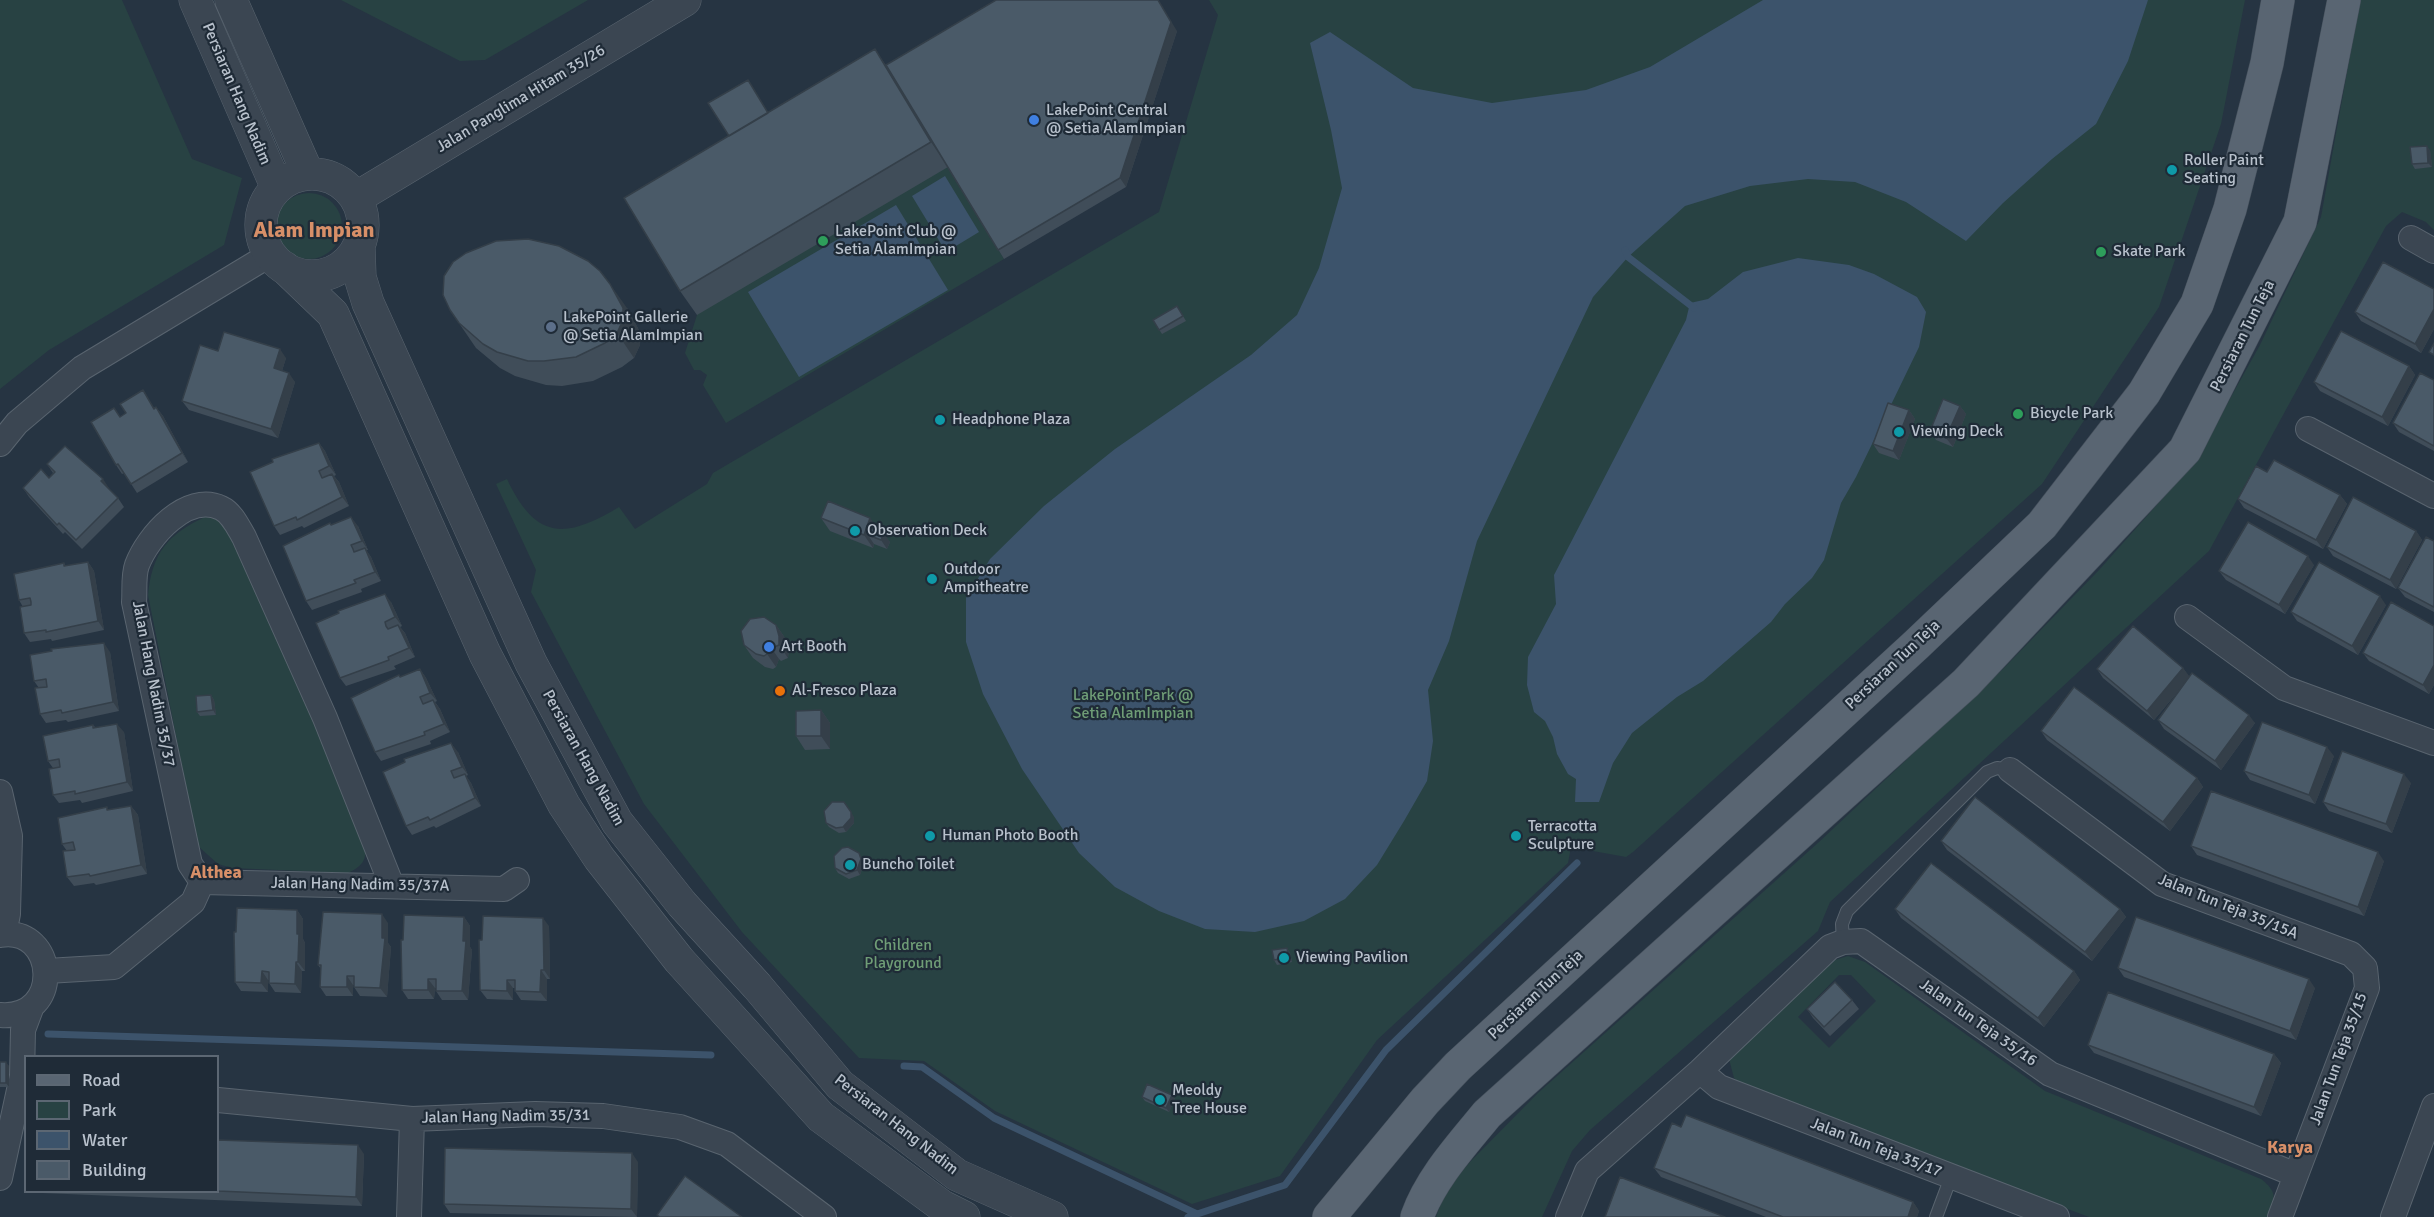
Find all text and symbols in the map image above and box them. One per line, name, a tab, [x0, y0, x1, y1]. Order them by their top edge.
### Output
street label: Persiaran Hang Nadim	[197, 20, 275, 168]
street label: Jalan Panglima Hitam 35/26	[433, 41, 609, 157]
place label: LakePoint Central @ Setia AlamImpian	[1046, 101, 1186, 139]
marker: LakePoint Central @ Setia AlamImpian	[1027, 113, 1041, 127]
place label: Roller Paint Seating	[2184, 151, 2264, 189]
marker: Roller Paint Seating	[2165, 163, 2179, 177]
district label: Alam Impian	[253, 218, 375, 244]
place label: LakePoint Club @ Setia AlamImpian	[835, 222, 956, 260]
marker: LakePoint Club @ Setia AlamImpian	[816, 234, 830, 248]
place label: Skate Park	[2113, 242, 2186, 262]
marker: Skate Park	[2094, 245, 2108, 259]
street label: Persiaran Tun Teja	[2207, 277, 2279, 395]
place label: LakePoint Gallerie @ Setia AlamImpian	[563, 308, 703, 346]
marker: LakePoint Gallerie @ Setia AlamImpian	[544, 320, 558, 334]
place label: Bicycle Park	[2030, 404, 2113, 424]
marker: Bicycle Park	[2011, 407, 2025, 421]
place label: Headphone Plaza	[952, 410, 1070, 430]
marker: Headphone Plaza	[933, 413, 947, 427]
place label: Viewing Deck	[1911, 422, 2003, 442]
marker: Viewing Deck	[1892, 425, 1906, 439]
place label: Observation Deck	[867, 521, 987, 541]
marker: Observation Deck	[848, 524, 862, 538]
place label: Outdoor Ampitheatre	[944, 560, 1029, 598]
marker: Outdoor Ampitheatre	[925, 572, 939, 586]
street label: Jalan Hang Nadim 35/37	[127, 599, 179, 769]
street label: Persiaran Tun Teja	[1842, 616, 1944, 714]
place label: Art Booth	[781, 637, 847, 657]
marker: Art Booth	[762, 640, 776, 654]
place label: Al-Fresco Plaza	[792, 681, 897, 701]
marker: Al-Fresco Plaza	[773, 684, 787, 698]
park label: LakePoint Park @ Setia AlamImpian	[1073, 686, 1193, 724]
street label: Persiaran Hang Nadim	[538, 687, 628, 829]
place label: Terracotta Sculpture	[1528, 817, 1597, 855]
place label: Human Photo Booth	[942, 826, 1078, 846]
marker: Human Photo Booth	[923, 829, 937, 843]
marker: Terracotta Sculpture	[1509, 829, 1523, 843]
place label: Buncho Toilet	[862, 855, 955, 875]
marker: Buncho Toilet	[843, 858, 857, 872]
district label: Althea	[190, 862, 242, 884]
street label: Jalan Tun Teja 35/15A	[2155, 870, 2301, 944]
street label: Jalan Hang Nadim 35/37A	[271, 874, 449, 896]
park label: Children Playground	[864, 936, 942, 974]
street label: Persiaran Tun Teja	[1485, 946, 1587, 1044]
place label: Viewing Pavilion	[1296, 948, 1408, 968]
marker: Viewing Pavilion	[1277, 951, 1291, 965]
street label: Jalan Tun Teja 35/16	[1915, 975, 2041, 1071]
street label: Jalan Tun Teja 35/15	[2306, 990, 2372, 1128]
legend	[24, 1055, 219, 1193]
text: Road	[82, 1069, 121, 1091]
street label: Persiaran Hang Nadim	[830, 1071, 962, 1179]
place label: Meoldy Tree House	[1172, 1081, 1247, 1119]
marker: Meoldy Tree House	[1153, 1093, 1167, 1107]
text: Park	[82, 1099, 117, 1121]
street label: Jalan Hang Nadim 35/31	[421, 1106, 591, 1128]
street label: Jalan Tun Teja 35/17	[1807, 1114, 1945, 1182]
text: Water	[82, 1129, 127, 1151]
district label: Karya	[2267, 1137, 2313, 1159]
text: Building	[82, 1159, 146, 1181]

